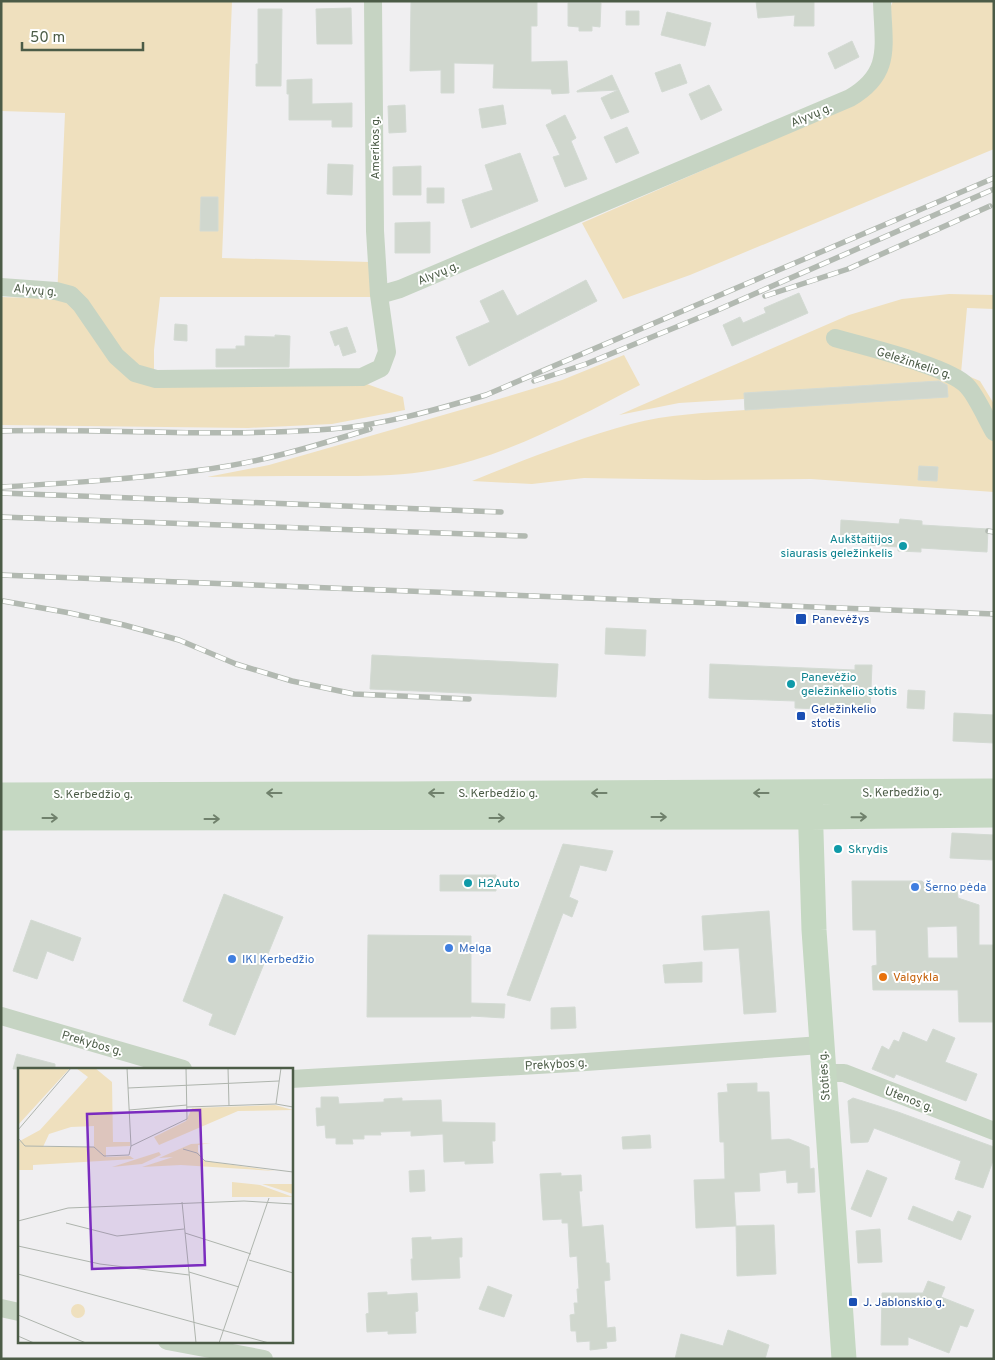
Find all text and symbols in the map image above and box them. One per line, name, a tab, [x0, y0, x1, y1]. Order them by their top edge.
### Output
scale bar	[22, 20, 144, 52]
text: 50 m	[30, 29, 65, 48]
street label: Alyvų g.	[788, 100, 835, 132]
street label: Amerikos g.	[368, 116, 384, 180]
street label: Alyvų g.	[415, 258, 462, 290]
street label: Alyvų g.	[13, 281, 57, 301]
street label: Geležinkelio g.	[874, 344, 953, 384]
place label: Aukštaitijos siaurasis geležinkelis	[781, 532, 893, 562]
marker: Aukštaitijos siaurasis geležinkelis	[897, 540, 909, 552]
marker: Panevėžys	[794, 612, 808, 626]
place label: Panevėžys	[812, 612, 869, 628]
place label: Panevėžio geležinkelio stotis	[801, 670, 897, 700]
marker: Panevėžio geležinkelio stotis	[785, 678, 797, 690]
place label: Geležinkelio stotis	[811, 702, 877, 732]
marker: Geležinkelio stotis	[795, 710, 807, 722]
street label: S. Kerbedžio g.	[862, 784, 942, 802]
street label: S. Kerbedžio g.	[458, 786, 538, 802]
street label: S. Kerbedžio g.	[53, 787, 133, 803]
one-way arrow	[266, 788, 282, 798]
one-way arrow	[429, 788, 445, 798]
one-way arrow	[591, 788, 608, 798]
one-way arrow	[754, 788, 770, 798]
one-way arrow	[650, 812, 667, 822]
one-way arrow	[850, 812, 866, 822]
one-way arrow	[489, 813, 505, 823]
one-way arrow	[42, 814, 58, 823]
one-way arrow	[204, 814, 220, 824]
place label: Skrydis	[848, 842, 888, 858]
marker: Skrydis	[832, 843, 844, 855]
place label: H2Auto	[478, 876, 520, 892]
marker: H2Auto	[462, 877, 474, 889]
place label: Šerno pėda	[925, 880, 986, 896]
marker: Šerno pėda	[909, 881, 921, 893]
place label: Melga	[459, 941, 491, 957]
marker: Melga	[443, 942, 455, 954]
place label: IKI Kerbedžio	[242, 952, 315, 968]
marker: IKI Kerbedžio	[226, 953, 238, 965]
place label: Valgykla	[893, 970, 939, 986]
marker: Valgykla	[877, 971, 889, 983]
street label: Prekybos g.	[60, 1028, 124, 1060]
street label: Stoties g.	[815, 1050, 835, 1101]
street label: Prekybos g.	[525, 1055, 588, 1075]
inset map	[18, 1068, 292, 1342]
street label: Utenos g.	[882, 1083, 935, 1117]
place label: J. Jablonskio g.	[863, 1295, 945, 1311]
marker: J. Jablonskio g.	[847, 1296, 859, 1308]

